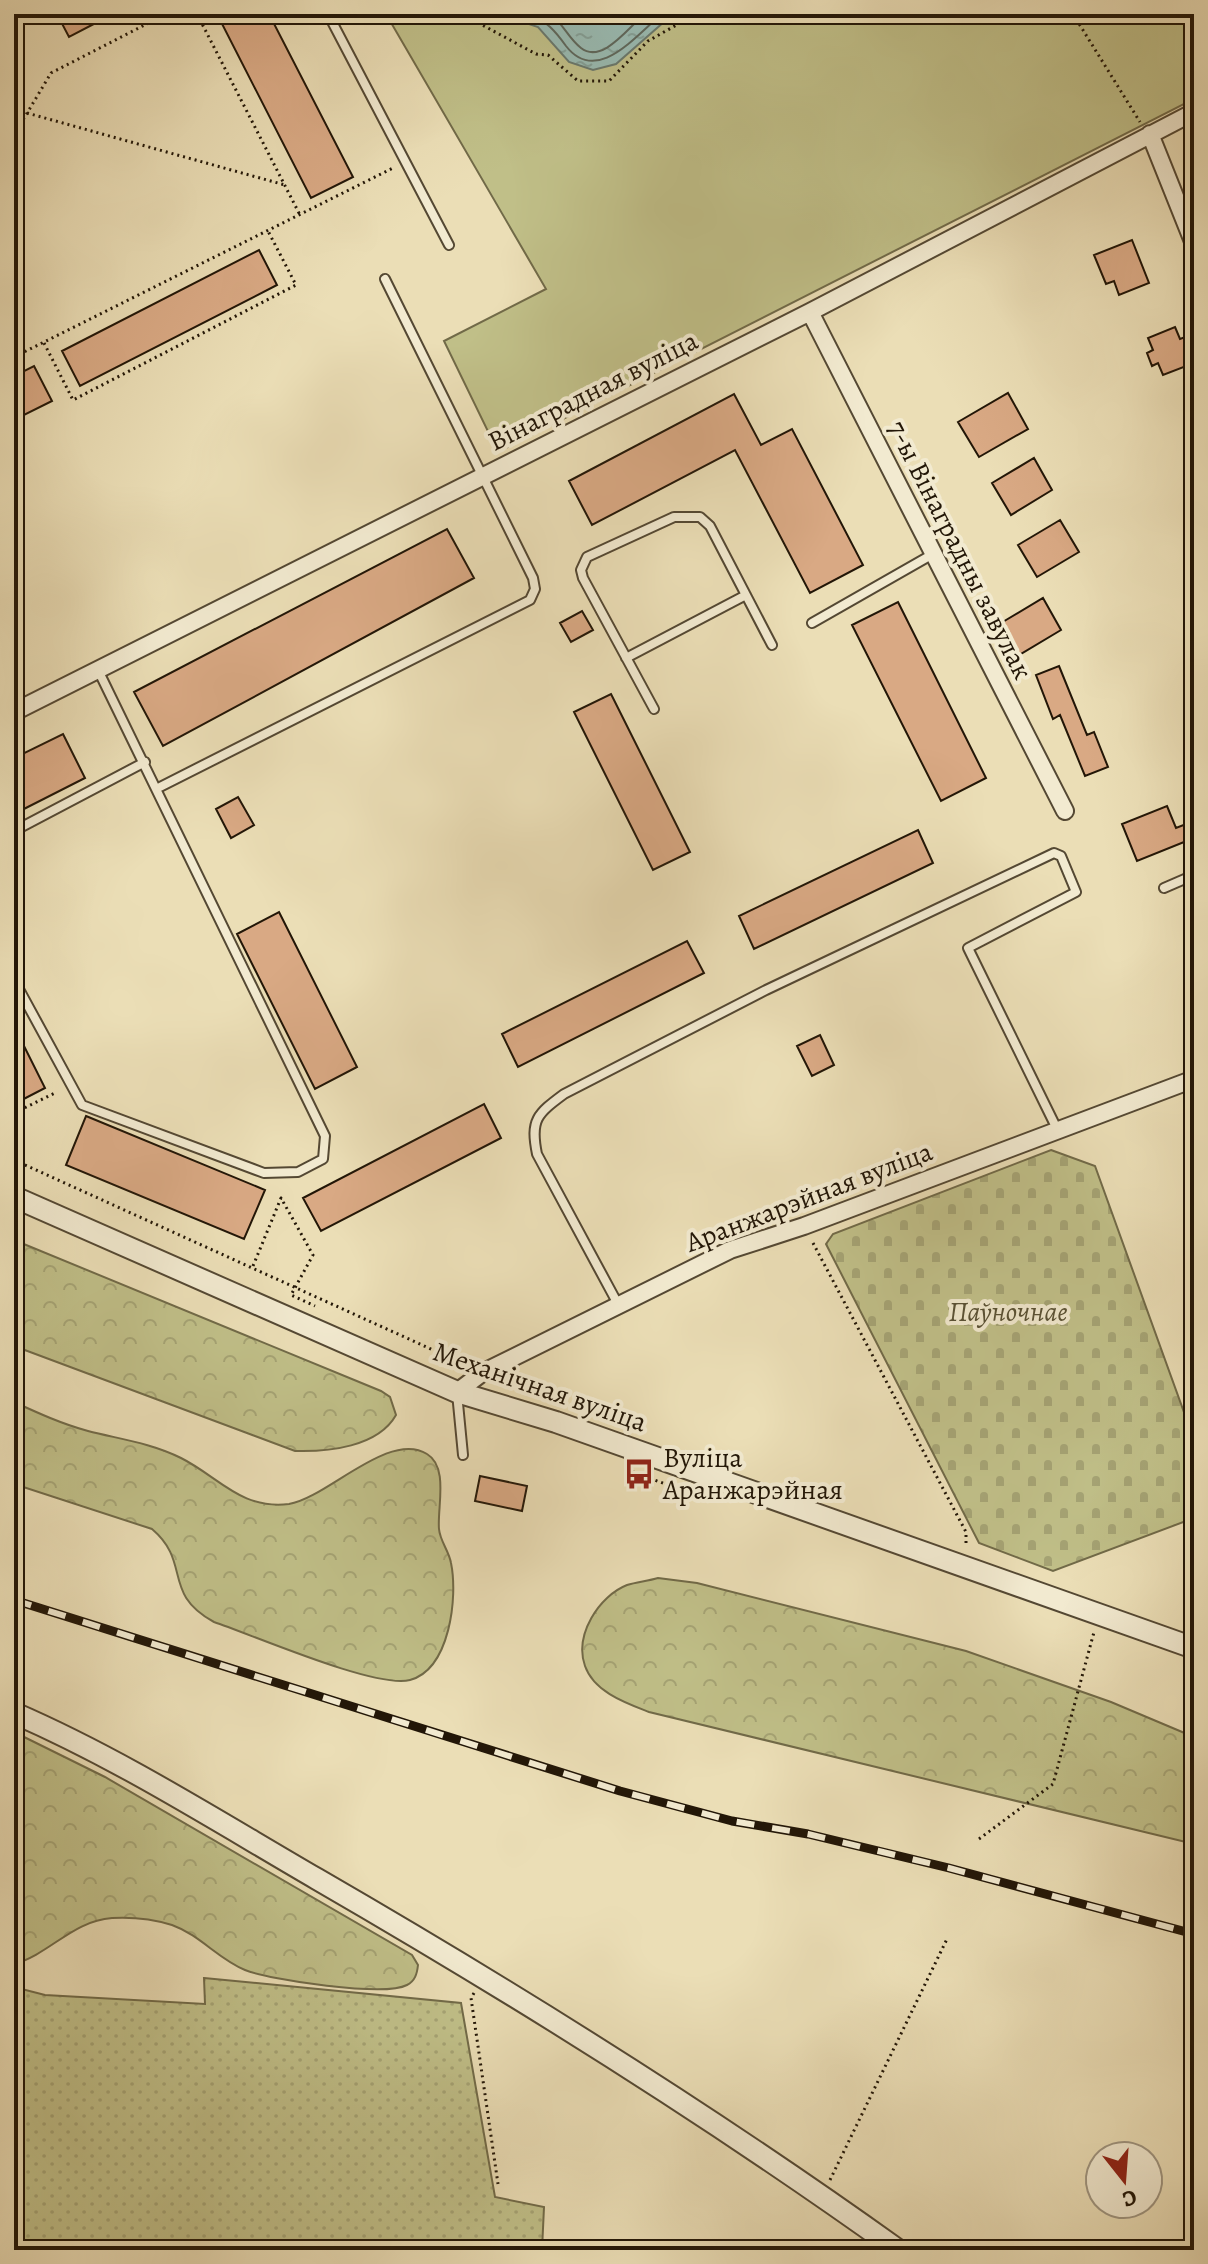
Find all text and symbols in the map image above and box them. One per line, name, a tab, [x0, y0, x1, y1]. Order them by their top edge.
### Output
street label: Вінаградная вуліца	[481, 322, 705, 460]
street label: 7-ы Вінаградны завулак	[878, 414, 1042, 686]
street label: Аранжарэйная вуліца	[679, 1132, 938, 1262]
park label: Паўночнае	[948, 1293, 1068, 1331]
street label: Механічная вуліца	[428, 1333, 652, 1441]
place label: Вуліца Аранжарэйная	[662, 1439, 843, 1509]
bus stop icon: Вуліца Аранжарэйная	[622, 1457, 656, 1491]
north arrow	[1084, 2140, 1164, 2220]
text: С	[1119, 2182, 1140, 2214]

